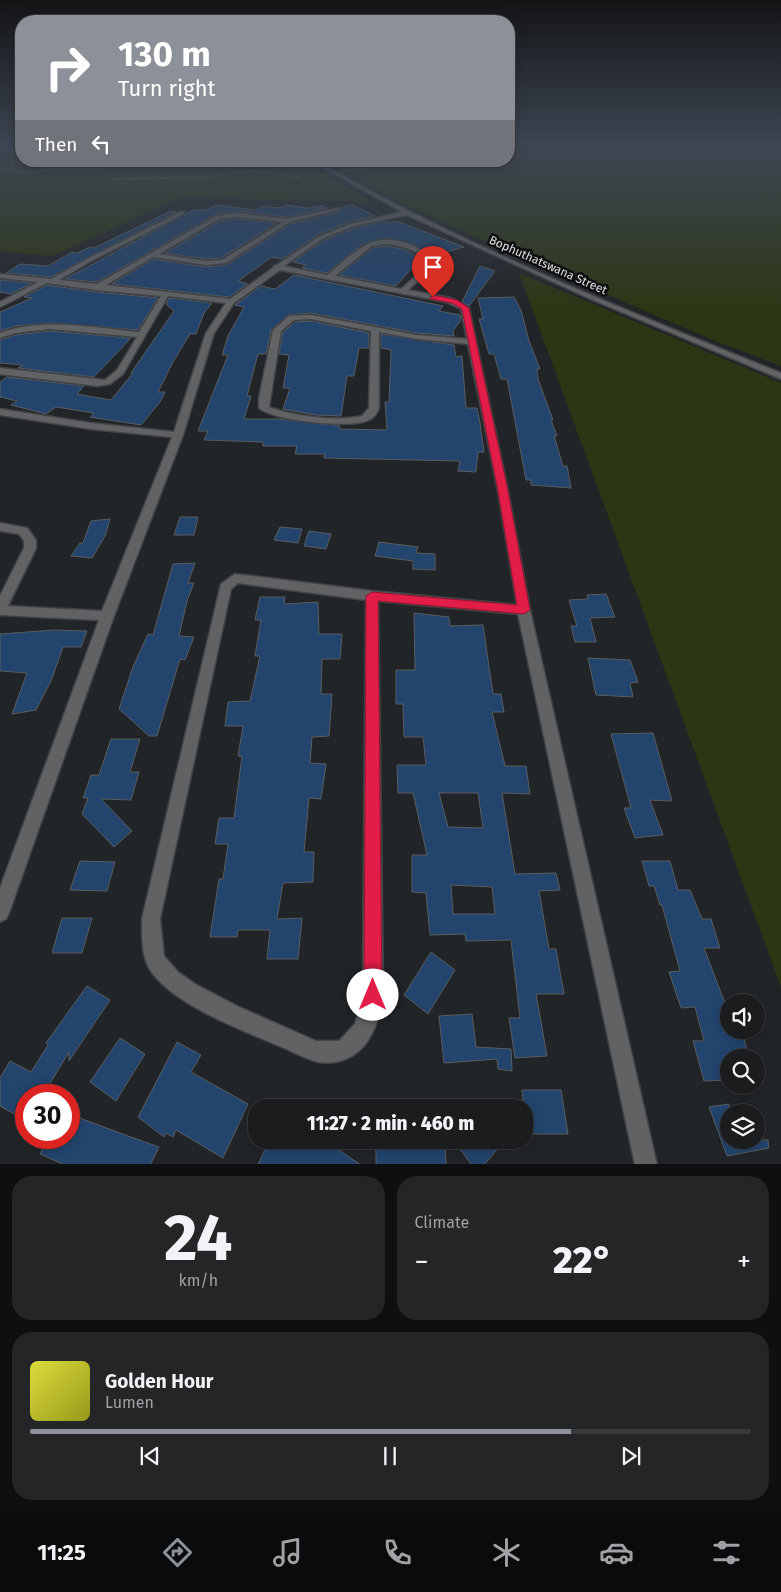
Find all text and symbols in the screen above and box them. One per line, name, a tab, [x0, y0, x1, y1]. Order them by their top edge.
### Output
text: 130 m	[118, 33, 211, 75]
icon: right	[35, 35, 100, 100]
text: Turn right	[118, 75, 215, 102]
icon: left	[87, 130, 115, 158]
text: Then	[35, 133, 77, 156]
street label: Bophuthatswana Street	[487, 233, 610, 298]
pin	[412, 246, 454, 297]
icon: arrive	[419, 253, 447, 281]
position arrow	[346, 968, 398, 1020]
map controls	[720, 994, 765, 1149]
button: sound	[720, 994, 765, 1039]
button: search	[720, 1049, 765, 1094]
speed limit sign: 30	[15, 1084, 80, 1149]
button: layers	[720, 1104, 765, 1149]
text: 11:27 · 2 min · 460 m	[307, 1112, 474, 1135]
text: 24	[164, 1199, 232, 1277]
text: Climate	[415, 1213, 469, 1232]
text: 22°	[553, 1237, 613, 1283]
text: −	[415, 1245, 429, 1278]
text: +	[737, 1245, 751, 1278]
text: km/h	[178, 1271, 218, 1290]
text: Golden Hour	[105, 1370, 214, 1393]
text: Lumen	[105, 1393, 154, 1412]
icon: previous	[136, 1442, 164, 1470]
icon: pause	[376, 1442, 404, 1470]
icon: next	[617, 1442, 645, 1470]
icon: directions	[160, 1535, 195, 1570]
icon: music	[270, 1535, 305, 1570]
icon: phone	[380, 1535, 415, 1570]
icon: climate	[489, 1535, 524, 1570]
icon: car	[599, 1535, 634, 1570]
icon: filters	[709, 1535, 744, 1570]
text: 11:25	[37, 1539, 86, 1566]

